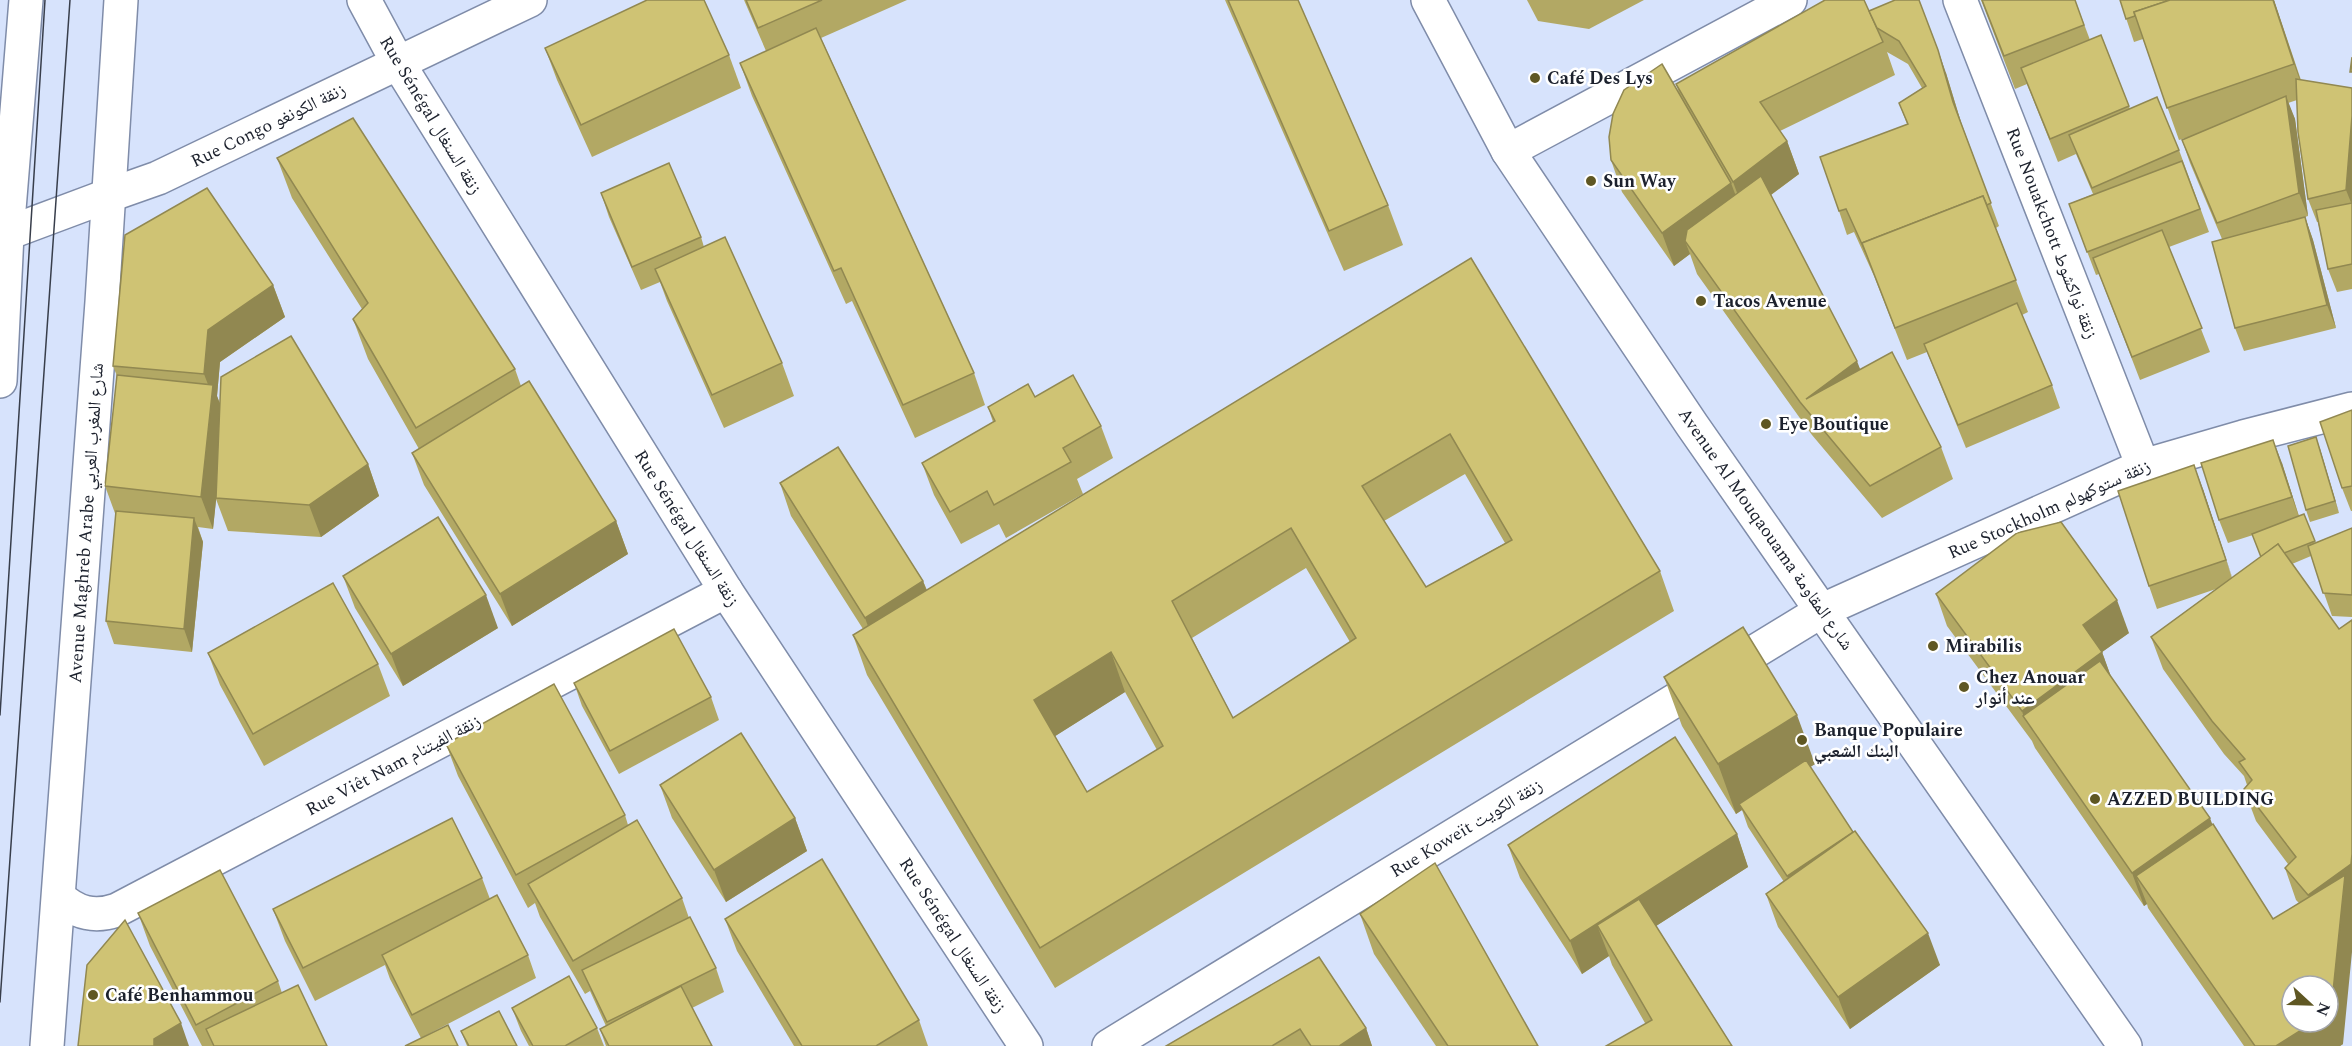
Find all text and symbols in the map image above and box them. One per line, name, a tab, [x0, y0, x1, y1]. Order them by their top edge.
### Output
street label: Rue Sénégal زنقة السنغال	[372, 31, 489, 200]
place label: Café Des Lys	[1547, 65, 1653, 92]
marker: Café Des Lys	[1528, 71, 1542, 85]
street label: Rue Congo زنقة الكونغو	[186, 76, 350, 175]
street label: Rue Nouakchott زنقة نواكشوط	[1999, 123, 2104, 343]
place label: Sun Way	[1603, 168, 1677, 195]
marker: Sun Way	[1584, 174, 1598, 188]
place label: Tacos Avenue	[1713, 288, 1827, 315]
marker: Tacos Avenue	[1694, 294, 1708, 308]
street label: Avenue Maghreb Arabe شارع المغرب العربي	[62, 362, 112, 684]
street label: Avenue Al Mouqaouama شارع المقاومة	[1671, 402, 1860, 656]
place label: Eye Boutique	[1778, 411, 1889, 438]
marker: Eye Boutique	[1759, 417, 1773, 431]
street label: Rue Sénégal زنقة السنغال	[627, 444, 746, 612]
street label: Rue Stockholm زنقة ستوكهولم	[1943, 452, 2155, 566]
place label: Mirabilis	[1945, 633, 2022, 660]
marker: Mirabilis	[1926, 639, 1940, 653]
place label: Chez Anouar عند أنوار	[1975, 664, 2085, 712]
marker: Chez Anouar عند أنوار	[1957, 680, 1971, 694]
street label: Rue Viêt Nam زنقة الفيتنام	[301, 708, 486, 823]
place label: Banque Populaire البنك الشعبي	[1814, 717, 1963, 765]
marker: Banque Populaire البنك الشعبي	[1795, 733, 1809, 747]
street label: Rue Koweït زنقة الكويت	[1385, 772, 1548, 885]
place label: AZZED BUILDING	[2107, 786, 2274, 813]
marker: AZZED BUILDING	[2088, 792, 2102, 806]
street label: Rue Sénégal زنقة السنغال	[892, 852, 1013, 1018]
north arrow	[2280, 974, 2340, 1034]
place label: Café Benhammou	[105, 982, 254, 1009]
marker: Café Benhammou	[86, 988, 100, 1002]
text: N	[2309, 999, 2337, 1020]

